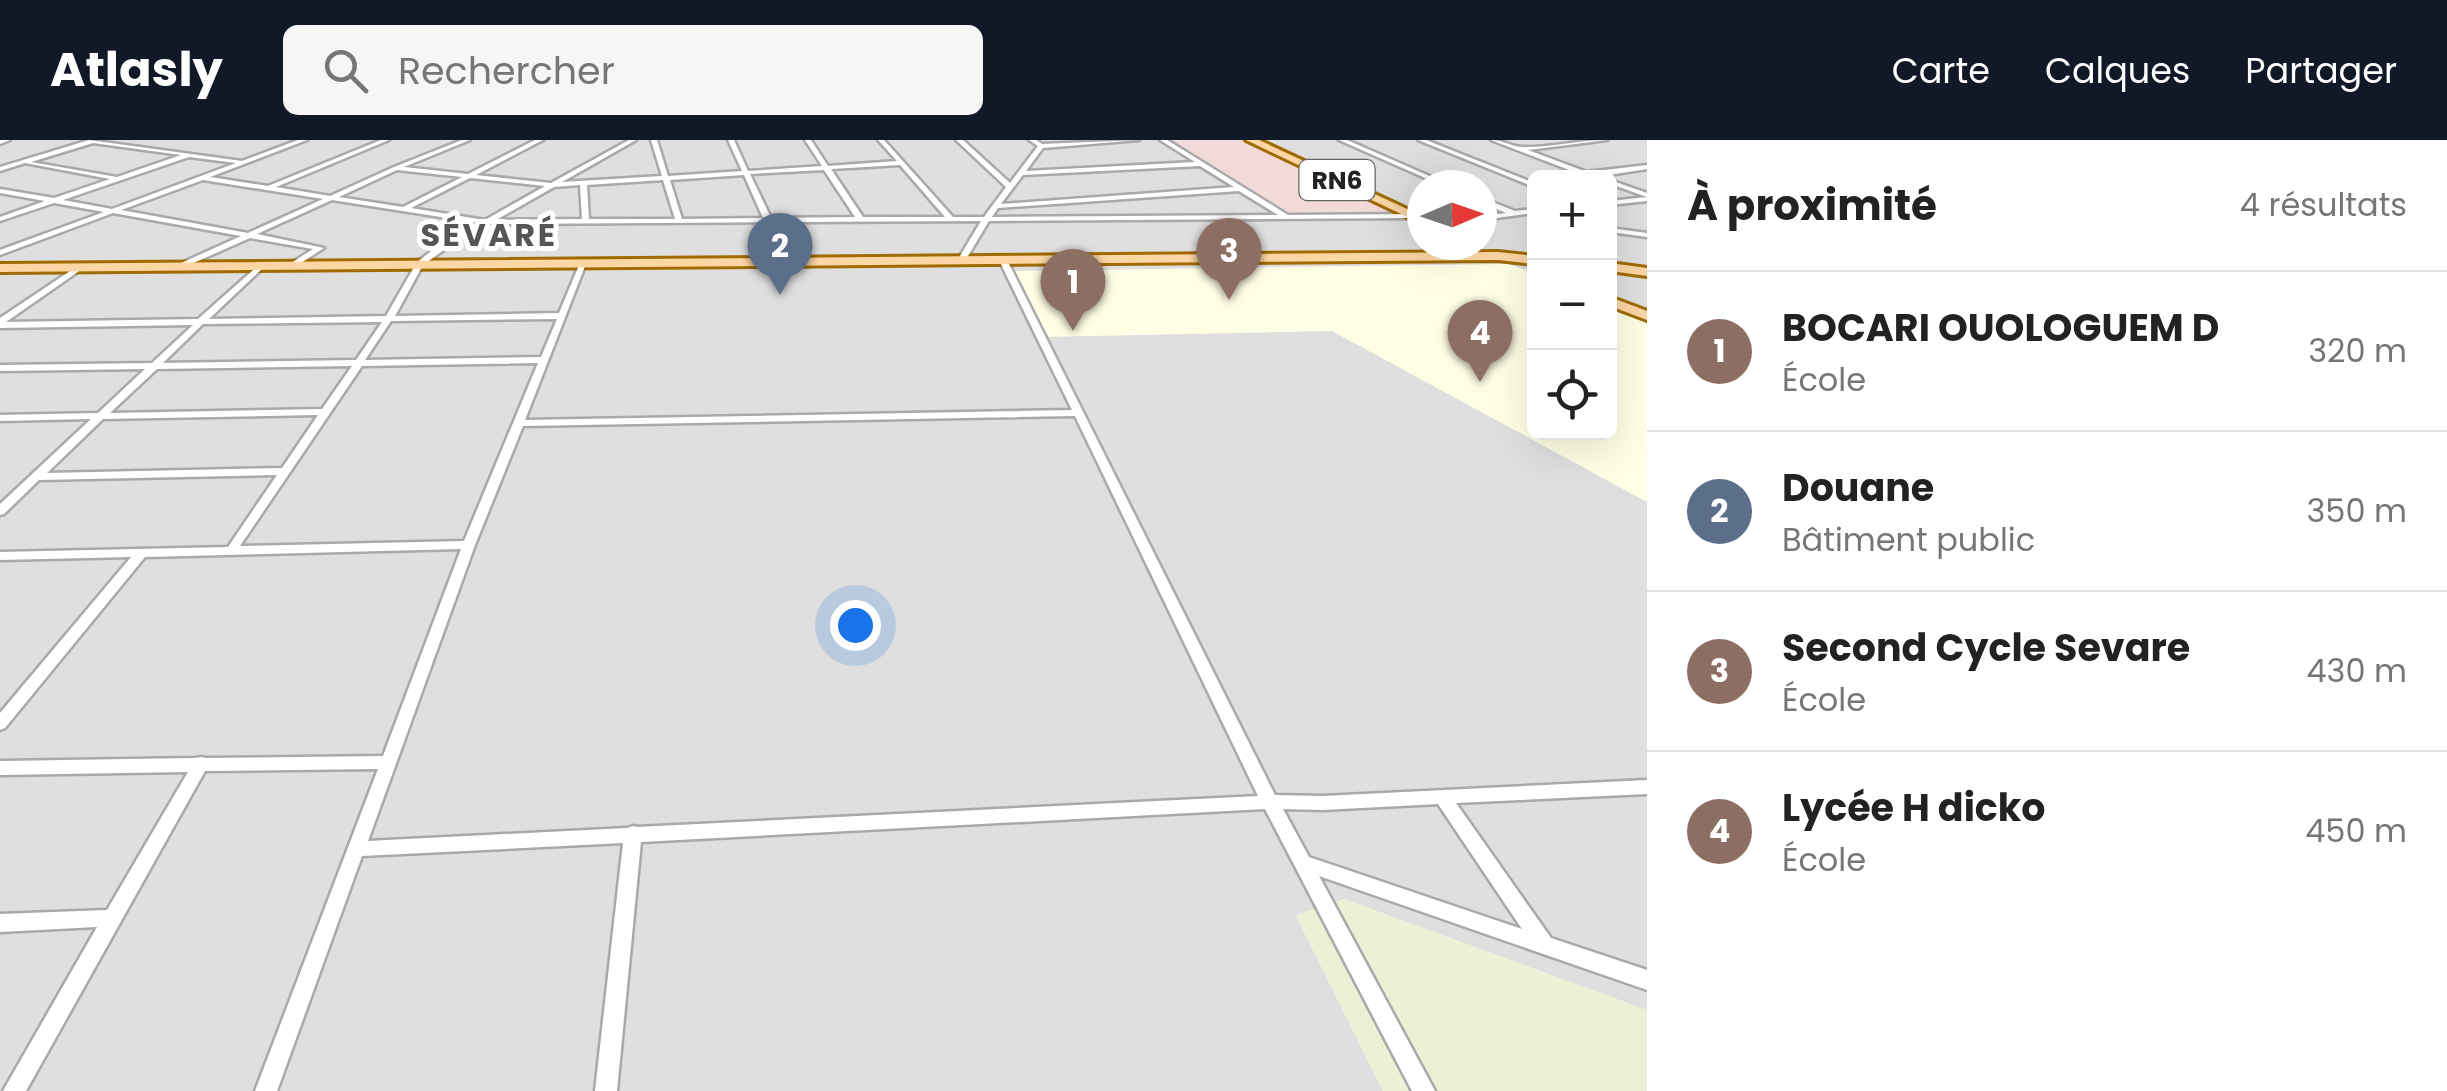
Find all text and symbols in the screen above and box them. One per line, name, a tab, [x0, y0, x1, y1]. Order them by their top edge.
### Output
search box	[283, 25, 983, 115]
text: Atlasly	[50, 36, 223, 103]
icon: search	[318, 43, 373, 98]
text: Rechercher	[398, 44, 615, 97]
text: Carte	[1892, 46, 1990, 95]
text: Calques	[2045, 46, 2190, 95]
text: Partager	[2245, 46, 2397, 95]
road number: RN6	[1300, 160, 1374, 200]
north arrow	[1407, 170, 1497, 260]
map controls	[1527, 170, 1617, 440]
button: +	[1527, 170, 1617, 260]
text: À proximité	[1687, 176, 1937, 235]
text: 4 résultats	[2240, 182, 2407, 227]
district label: SÉVARÉ	[420, 212, 558, 257]
pin: 2	[748, 212, 812, 295]
pin: 3	[1196, 218, 1262, 300]
pin: 1	[1040, 249, 1106, 331]
button: −	[1527, 260, 1617, 350]
pin: 4	[1448, 300, 1512, 382]
text: BOCARI OUOLOGUEM D	[1782, 301, 2219, 354]
text: 1	[1713, 328, 1726, 373]
text: 320 m	[2308, 328, 2407, 373]
button: locate	[1527, 350, 1617, 440]
text: École	[1782, 357, 1866, 402]
text: Douane	[1782, 461, 1934, 514]
text: 2	[1710, 488, 1729, 533]
text: 350 m	[2306, 488, 2407, 533]
text: Bâtiment public	[1782, 517, 2035, 562]
your location	[830, 600, 881, 651]
text: Second Cycle Sevare	[1782, 621, 2190, 674]
text: 3	[1710, 648, 1729, 693]
text: 430 m	[2306, 648, 2407, 693]
text: École	[1782, 677, 1866, 722]
text: Lycée H dicko	[1782, 781, 2046, 834]
text: 4	[1709, 808, 1730, 853]
text: 450 m	[2305, 808, 2407, 853]
text: École	[1782, 837, 1866, 882]

